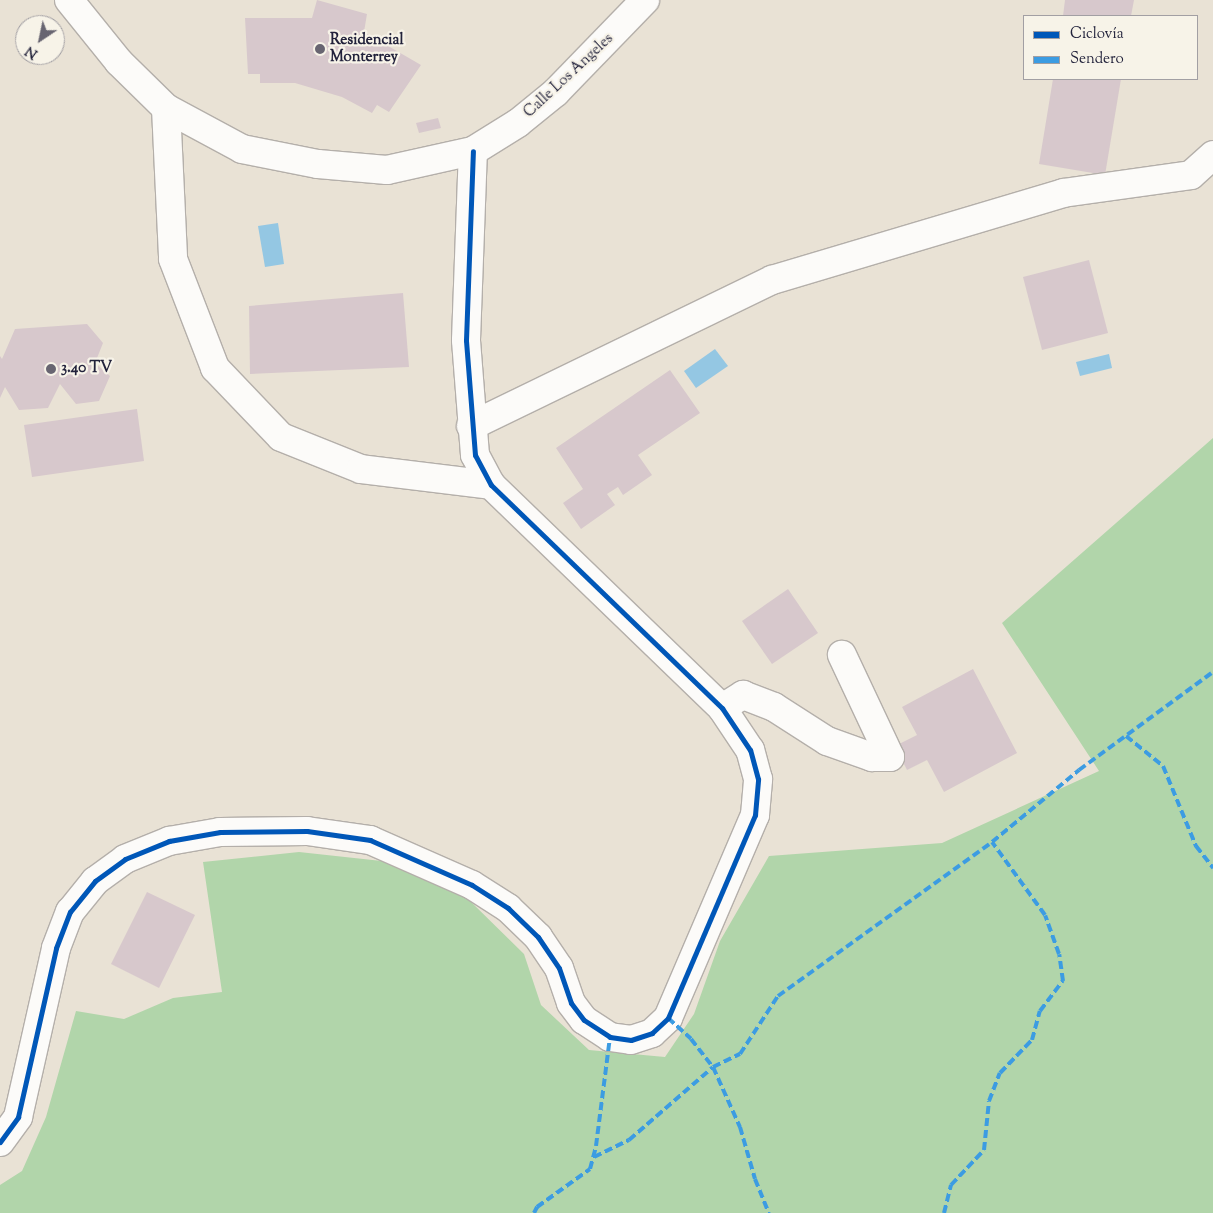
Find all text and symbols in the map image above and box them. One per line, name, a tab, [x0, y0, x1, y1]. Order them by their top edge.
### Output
north arrow	[15, 15, 65, 65]
legend	[1023, 15, 1198, 80]
text: Ciclovía	[1070, 24, 1124, 45]
street label: Calle Los Angeles	[521, 30, 617, 122]
place label: Residencial Monterrey	[330, 31, 404, 66]
text: N	[22, 40, 42, 63]
marker: Residencial Monterrey	[314, 43, 326, 55]
text: Sendero	[1070, 49, 1124, 70]
place label: 3.40 TV	[61, 360, 112, 378]
marker: 3.40 TV	[45, 363, 57, 375]

